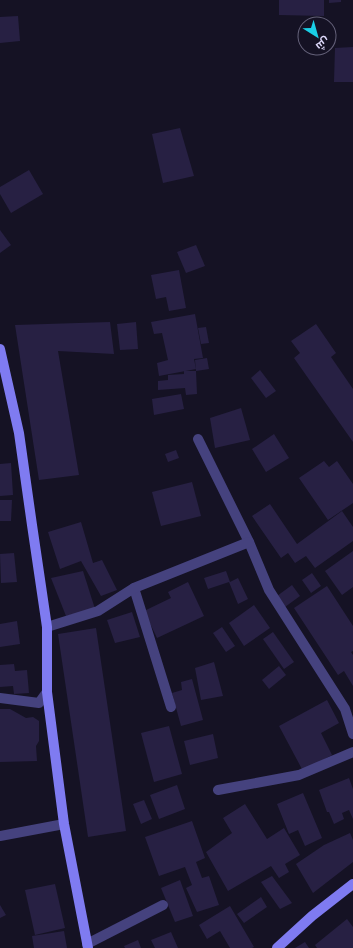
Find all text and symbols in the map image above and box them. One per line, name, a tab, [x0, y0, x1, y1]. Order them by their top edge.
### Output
north arrow	[297, 16, 337, 56]
text: ش	[313, 34, 332, 53]

